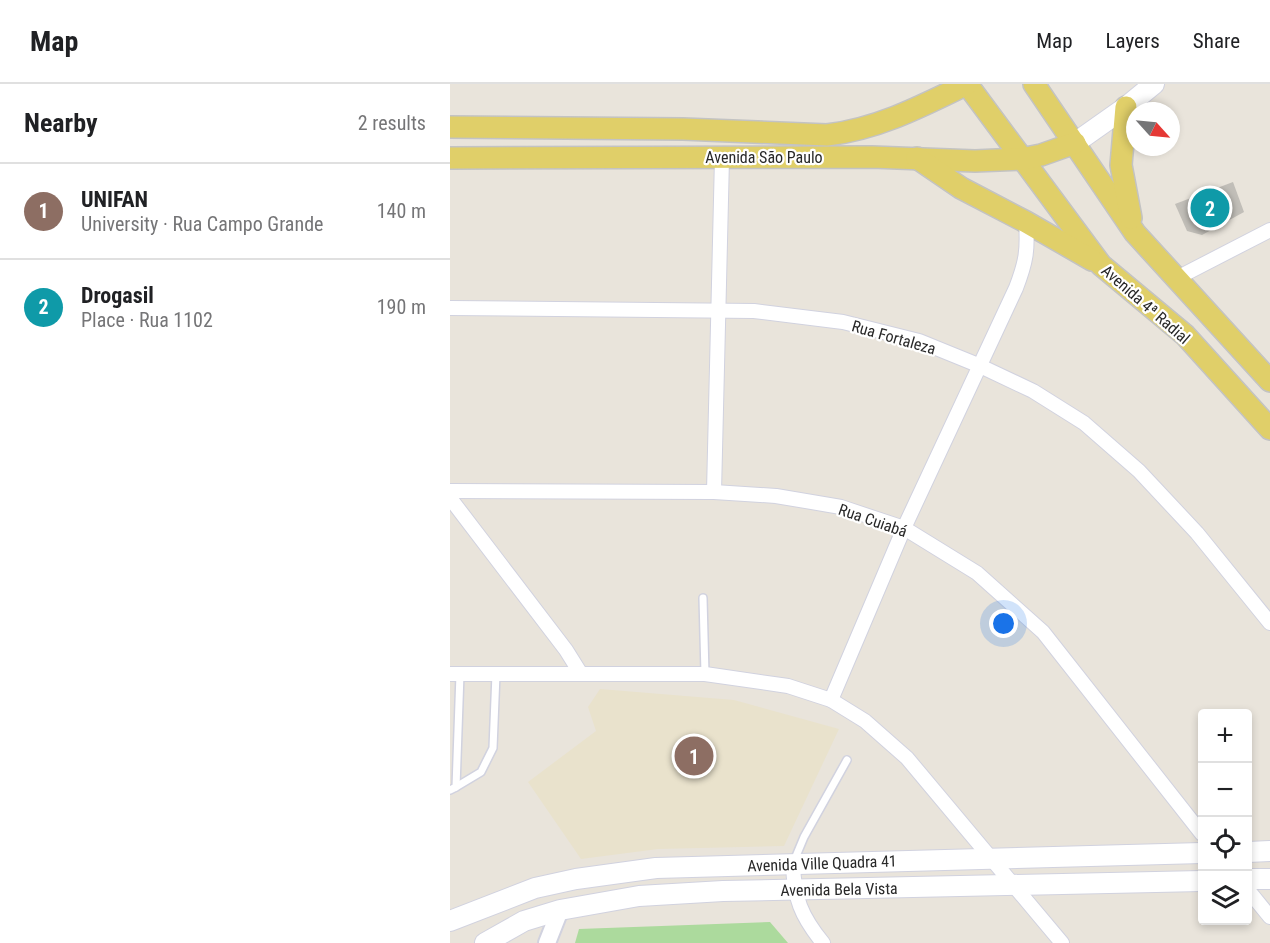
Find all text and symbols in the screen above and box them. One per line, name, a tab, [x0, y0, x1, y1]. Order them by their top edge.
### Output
text: Map	[30, 25, 78, 58]
text: Map	[1036, 29, 1073, 53]
text: Layers	[1106, 29, 1160, 53]
text: Share	[1193, 29, 1240, 53]
north arrow	[1126, 102, 1180, 156]
text: Nearby	[24, 108, 98, 138]
text: 2 results	[358, 111, 426, 135]
street label: Avenida São Paulo	[705, 148, 823, 167]
pin: 2	[1190, 186, 1230, 230]
text: UNIFAN	[81, 187, 148, 212]
text: 1	[38, 199, 49, 223]
text: 140 m	[377, 199, 426, 223]
text: University · Rua Campo Grande	[81, 212, 323, 236]
street label: Avenida 4ª Radial	[1098, 261, 1194, 348]
text: Drogasil	[81, 283, 154, 308]
text: 2	[38, 295, 49, 319]
text: 190 m	[377, 295, 426, 319]
text: Place · Rua 1102	[81, 308, 213, 332]
street label: Rua Fortaleza	[850, 316, 938, 359]
street label: Rua Cuiabá	[836, 500, 910, 541]
your location	[989, 609, 1018, 638]
map controls	[1198, 709, 1252, 925]
button: +	[1198, 709, 1252, 763]
pin: 1	[674, 734, 714, 778]
button: −	[1198, 763, 1252, 817]
button: locate	[1198, 817, 1252, 871]
street label: Avenida Ville Quadra 41	[747, 851, 897, 876]
button: layers	[1198, 871, 1252, 925]
street label: Avenida Bela Vista	[780, 879, 898, 900]

